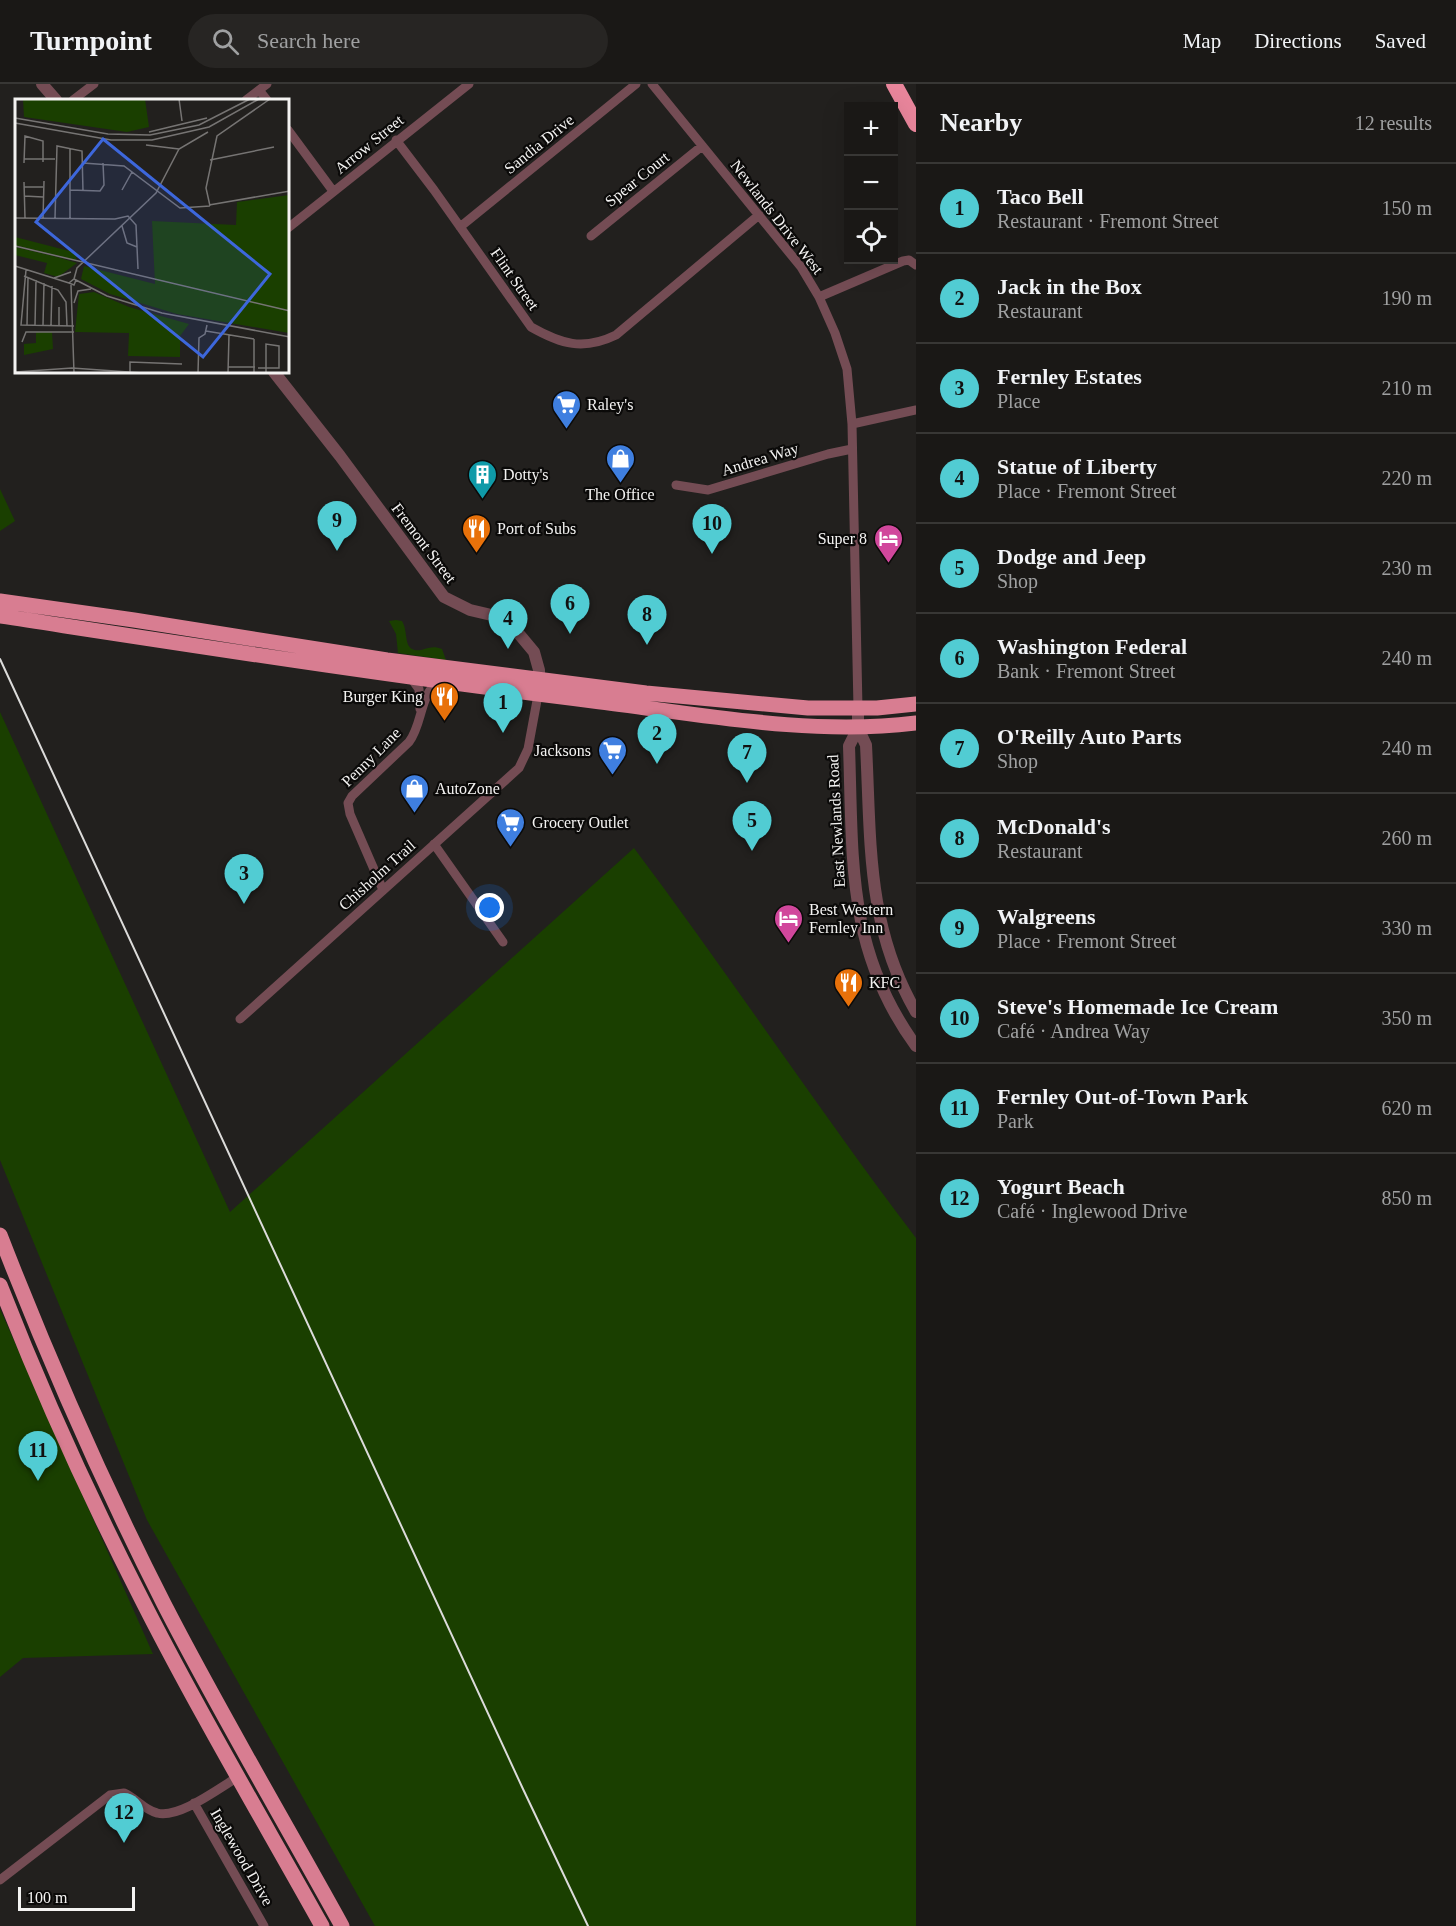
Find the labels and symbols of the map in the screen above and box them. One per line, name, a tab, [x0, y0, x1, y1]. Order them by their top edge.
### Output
inset map	[15, 99, 290, 374]
street label: Arrow Street	[331, 111, 407, 177]
street label: Sandia Drive	[501, 111, 577, 177]
street label: Spear Court	[602, 148, 673, 211]
street label: Newlands Drive West	[727, 157, 827, 278]
street label: Flint Street	[488, 245, 543, 314]
supermarket icon: Raley's	[550, 388, 582, 430]
place label: Raley's	[587, 396, 633, 414]
street label: Andrea Way	[719, 439, 801, 480]
shop icon: The Office	[604, 442, 636, 484]
building icon: Dotty's	[466, 458, 498, 500]
place label: Dotty's	[503, 466, 549, 484]
place label: The Office	[585, 486, 655, 503]
street label: Fremont Street	[388, 500, 460, 587]
pin: 9	[318, 502, 356, 551]
pin: 10	[692, 504, 732, 554]
restaurant icon: Port of Subs	[460, 512, 492, 554]
place label: Port of Subs	[497, 520, 576, 537]
hotel icon: Super 8	[872, 522, 904, 564]
place label: Super 8	[818, 530, 867, 548]
pin: 6	[550, 584, 590, 634]
pin: 8	[628, 596, 666, 645]
pin: 4	[488, 600, 528, 649]
restaurant icon: Burger King	[428, 680, 460, 722]
pin: 1	[484, 684, 522, 733]
place label: Burger King	[343, 688, 423, 706]
pin: 2	[638, 714, 676, 764]
street label: Penny Lane	[338, 724, 405, 791]
supermarket icon: Jacksons	[596, 734, 628, 776]
pin: 7	[728, 734, 766, 783]
place label: Jacksons	[534, 742, 591, 759]
street label: East Newlands Road	[824, 754, 848, 888]
shop icon: AutoZone	[398, 772, 430, 814]
place label: AutoZone	[435, 780, 500, 797]
pin: 5	[732, 802, 771, 851]
supermarket icon: Grocery Outlet	[495, 806, 527, 848]
place label: Grocery Outlet	[532, 814, 629, 832]
street label: Chisholm Trail	[335, 836, 419, 914]
pin: 3	[224, 854, 264, 904]
your location	[475, 893, 504, 922]
place label: Best Western Fernley Inn	[809, 901, 893, 937]
hotel icon: Best Western Fernley Inn	[772, 902, 804, 944]
restaurant icon: KFC	[832, 966, 864, 1008]
place label: KFC	[869, 974, 900, 991]
pin: 11	[18, 1432, 57, 1481]
pin: 12	[104, 1794, 144, 1843]
street label: Inglewood Drive	[207, 1806, 277, 1909]
scale bar	[18, 1884, 135, 1912]

